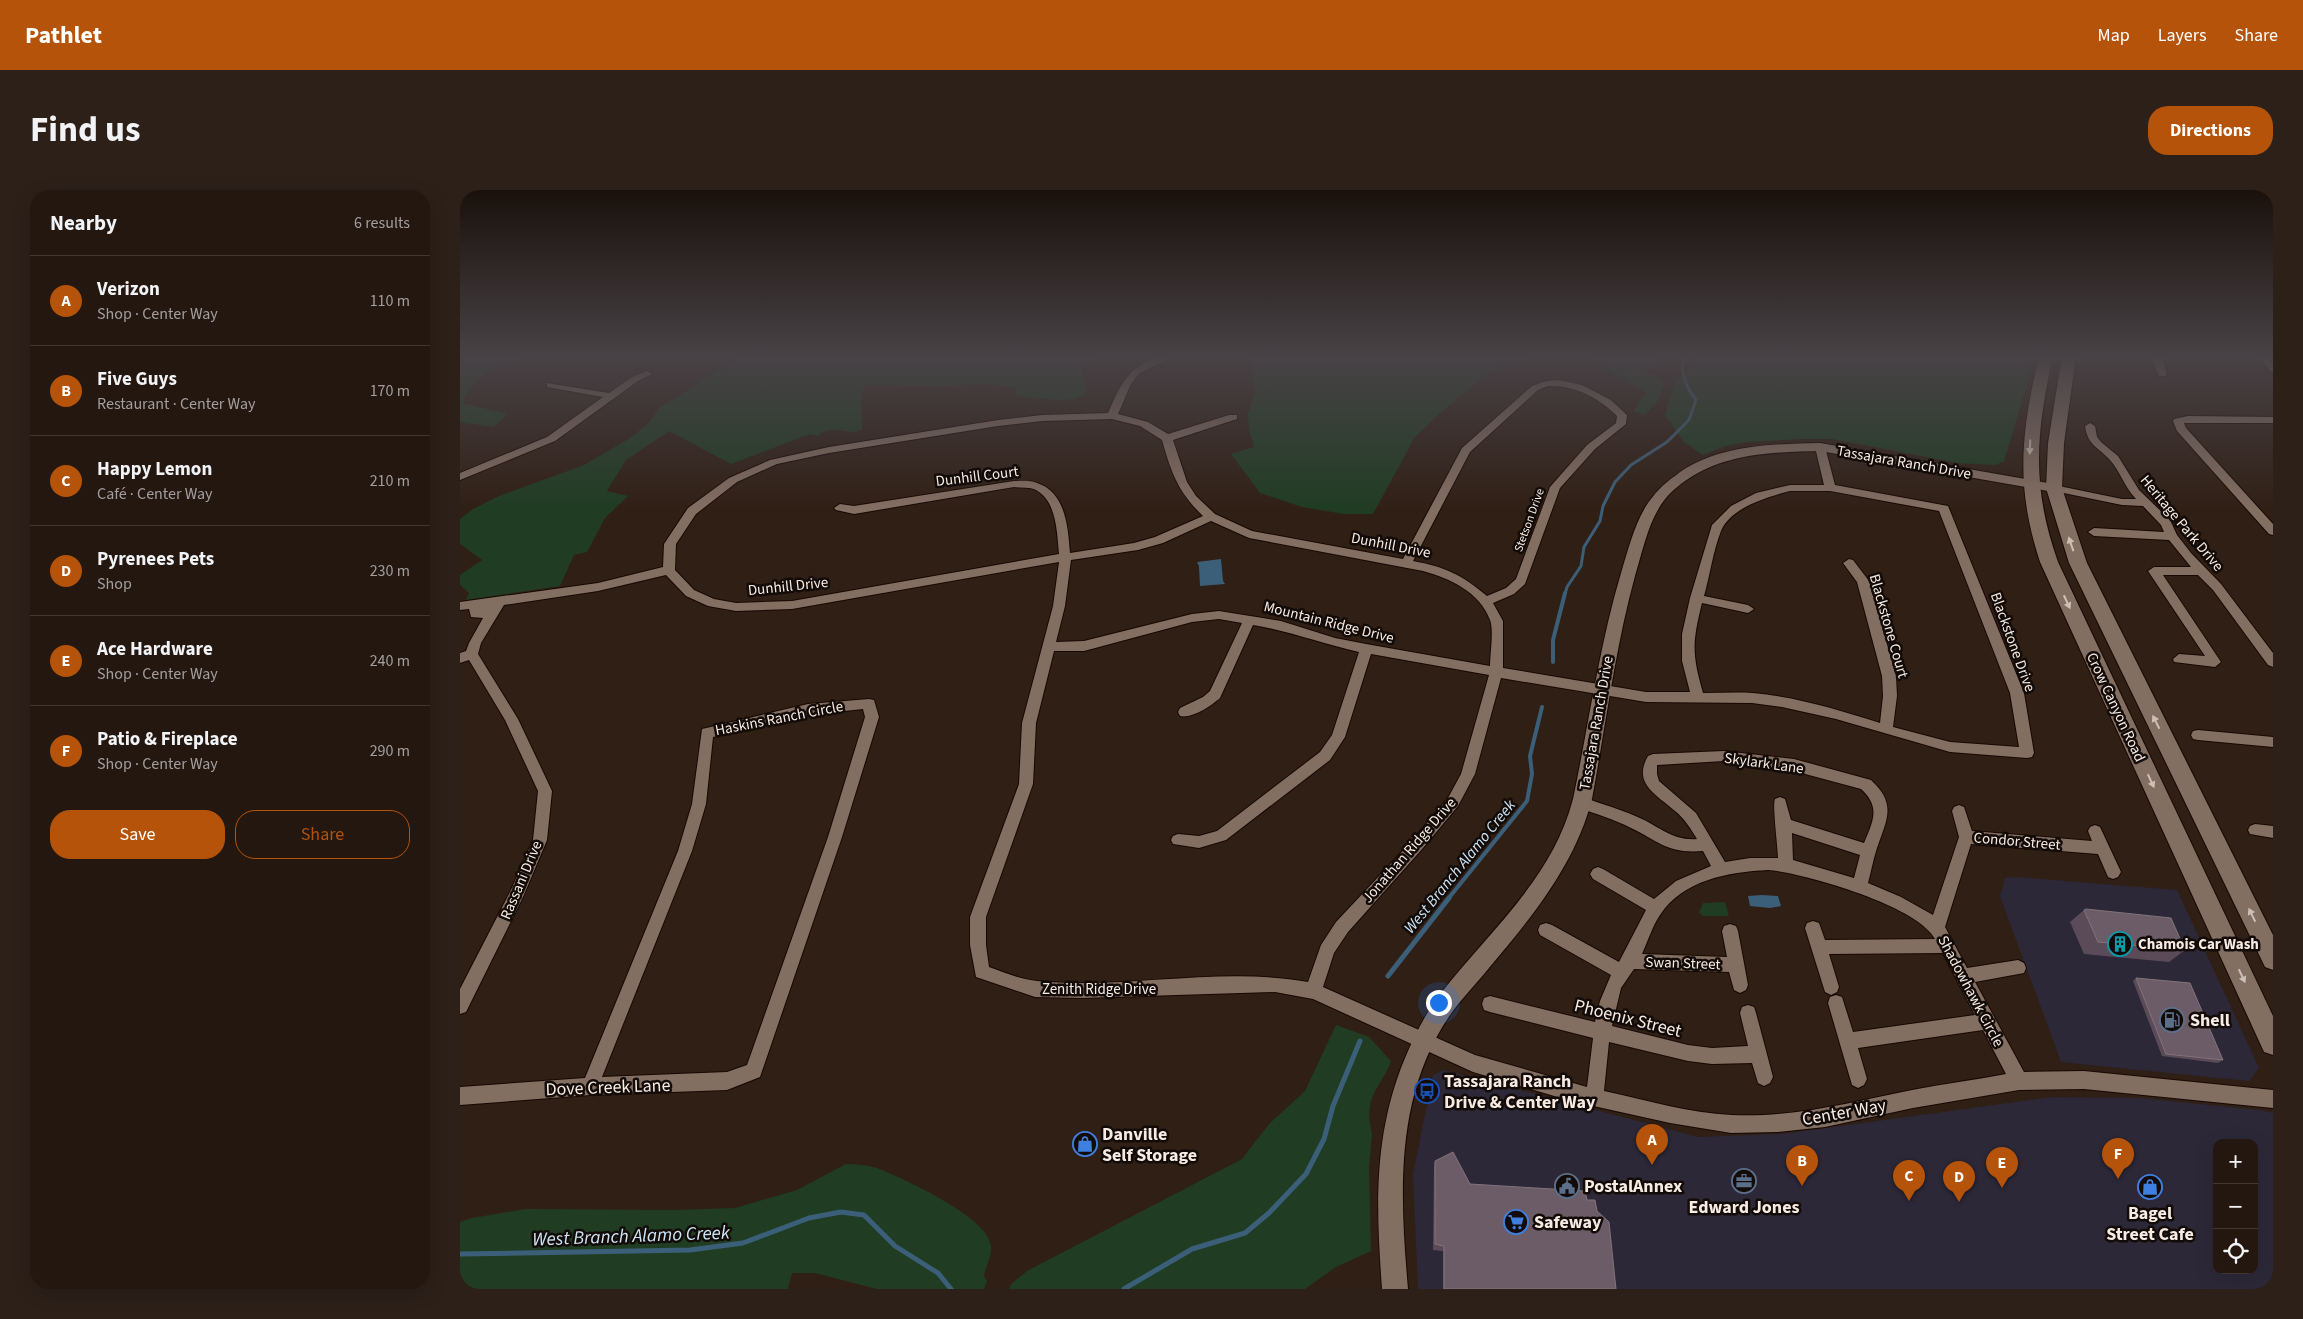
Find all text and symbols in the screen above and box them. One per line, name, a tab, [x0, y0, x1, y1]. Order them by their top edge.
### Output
text: Pathlet	[25, 18, 102, 53]
text: Map	[2098, 23, 2130, 48]
text: Layers	[2158, 23, 2207, 48]
text: Share	[2235, 23, 2278, 48]
text: Find us	[30, 105, 140, 155]
button: Directions	[2148, 106, 2273, 155]
text: Nearby	[50, 208, 117, 238]
text: 6 results	[354, 212, 410, 234]
text: Verizon	[97, 276, 160, 303]
text: A	[61, 290, 71, 312]
text: 110 m	[370, 290, 410, 312]
text: Shop · Center Way	[97, 303, 218, 325]
text: Five Guys	[97, 366, 177, 393]
text: B	[61, 380, 71, 402]
text: 170 m	[370, 380, 410, 402]
text: Restaurant · Center Way	[97, 393, 255, 415]
one-way arrow	[2026, 439, 2034, 455]
street label: Tassajara Ranch Drive	[1835, 440, 1973, 485]
text: Happy Lemon	[97, 456, 212, 483]
street label: Dunhill Court	[934, 461, 1020, 492]
text: C	[61, 470, 71, 492]
text: 210 m	[370, 470, 410, 492]
street label: Heritage Park Drive	[2135, 471, 2228, 576]
text: Café · Center Way	[97, 483, 213, 505]
street label: Stetson Drive	[1510, 486, 1549, 554]
street label: Dunhill Drive	[1349, 527, 1432, 563]
one-way arrow	[2067, 536, 2075, 551]
text: Pyrenees Pets	[97, 546, 214, 573]
text: D	[61, 560, 71, 582]
text: 230 m	[370, 560, 410, 582]
street label: Dunhill Drive	[747, 572, 829, 601]
street label: Blackstone Court	[1864, 572, 1913, 681]
text: Shop	[97, 573, 132, 595]
street label: Blackstone Drive	[1985, 589, 2040, 695]
one-way arrow	[2064, 595, 2072, 609]
street label: Mountain Ridge Drive	[1262, 596, 1396, 649]
text: Ace Hardware	[97, 636, 213, 663]
street label: Crow Canyon Road	[2081, 649, 2150, 765]
text: E	[62, 650, 70, 672]
text: 240 m	[370, 650, 410, 672]
street label: Tassajara Ranch Drive	[1574, 654, 1619, 792]
text: Shop · Center Way	[97, 663, 218, 685]
street label: Haskins Ranch Circle	[713, 696, 845, 741]
one-way arrow	[2152, 715, 2160, 729]
text: Patio & Fireplace	[97, 726, 238, 753]
text: F	[62, 740, 70, 762]
text: 290 m	[370, 740, 410, 762]
street label: Skylark Lane	[1723, 748, 1805, 779]
text: Shop · Center Way	[97, 753, 218, 775]
one-way arrow	[2147, 774, 2155, 788]
street label: Jonathan Ridge Drive	[1358, 793, 1461, 908]
water label: West Branch Alamo Creek	[1399, 795, 1521, 938]
button: Save	[50, 810, 225, 859]
button: Share	[235, 810, 410, 859]
street label: Condor Street	[1973, 827, 2061, 856]
street label: Rassani Drive	[495, 838, 547, 923]
one-way arrow	[2247, 908, 2255, 922]
building icon: Chamois Car Wash	[2107, 931, 2133, 957]
street label: Shadowhawk Circle	[1932, 932, 2009, 1051]
place label: Chamois Car Wash	[2138, 934, 2259, 955]
street label: Swan Street	[1645, 952, 1721, 975]
one-way arrow	[2238, 969, 2246, 983]
street label: Zenith Ridge Drive	[1042, 979, 1156, 1000]
your location	[1426, 990, 1452, 1016]
street label: Phoenix Street	[1572, 993, 1684, 1044]
fuel station icon: Shell	[2159, 1007, 2185, 1033]
place label: Shell	[2190, 1008, 2230, 1033]
place label: Tassajara Ranch Drive & Center Way	[1444, 1069, 1596, 1115]
street label: Dove Creek Lane	[545, 1073, 671, 1102]
bus stop icon: Tassajara Ranch Drive & Center Way	[1414, 1078, 1440, 1104]
street label: Center Way	[1800, 1093, 1889, 1132]
place label: Danville Self Storage	[1102, 1122, 1197, 1168]
pin: A	[1636, 1124, 1668, 1165]
shop icon: Danville Self Storage	[1072, 1131, 1098, 1157]
pin: F	[2102, 1138, 2134, 1179]
map controls	[2213, 1139, 2258, 1274]
button: +	[2213, 1139, 2258, 1184]
pin: B	[1786, 1145, 1818, 1186]
pin: E	[1986, 1147, 2018, 1188]
pin: C	[1893, 1160, 1925, 1201]
pin: D	[1943, 1161, 1975, 1202]
office icon: Edward Jones	[1731, 1168, 1757, 1194]
public building icon: PostalAnnex	[1554, 1173, 1580, 1199]
place label: PostalAnnex	[1584, 1174, 1682, 1199]
shop icon: Bagel Street Cafe	[2137, 1174, 2163, 1200]
button: −	[2213, 1184, 2258, 1229]
place label: Edward Jones	[1689, 1195, 1799, 1220]
place label: Bagel Street Cafe	[2106, 1201, 2194, 1247]
supermarket icon: Safeway	[1503, 1209, 1529, 1235]
place label: Safeway	[1534, 1210, 1602, 1235]
water label: West Branch Alamo Creek	[532, 1220, 731, 1253]
button: locate	[2213, 1229, 2258, 1274]

